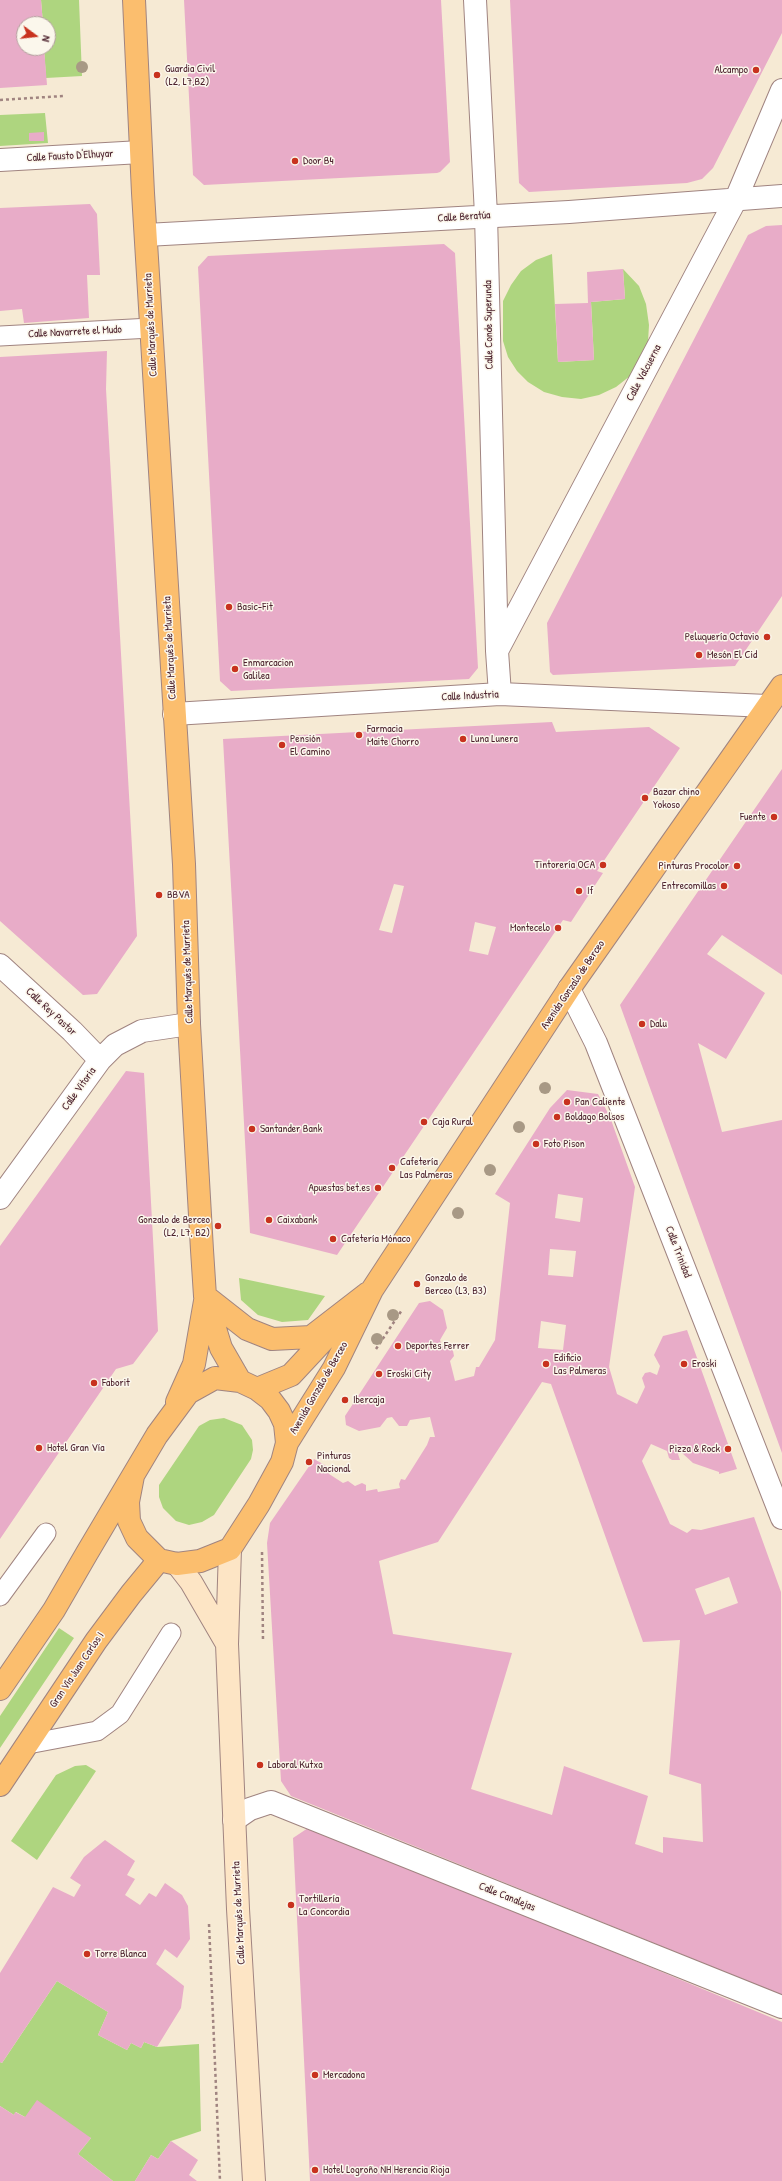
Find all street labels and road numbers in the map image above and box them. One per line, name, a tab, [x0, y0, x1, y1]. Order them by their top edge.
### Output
street label: Calle Fausto D'Elhuyar	[26, 147, 114, 165]
street label: Calle Beratúa	[437, 209, 491, 225]
street label: Calle Marqués de Murrieta	[142, 273, 160, 377]
street label: Calle Conde Superunda	[482, 280, 496, 370]
street label: Calle Navarrete el Mudo	[28, 323, 122, 341]
street label: Calle Valcuerna	[624, 343, 664, 403]
street label: Calle Marqués de Murrieta	[161, 596, 179, 700]
street label: Calle Industria	[441, 688, 499, 704]
street label: Calle Marqués de Murrieta	[180, 920, 196, 1024]
street label: Avenida Gonzalo de Berceo	[538, 938, 608, 1032]
street label: Calle Rey Pastor	[23, 985, 79, 1039]
street label: Calle Vitoria	[59, 1065, 99, 1113]
street label: Calle Trinidad	[662, 1224, 694, 1280]
street label: Avenida Gonzalo de Berceo	[287, 1339, 351, 1437]
street label: Gran Vía Juan Carlos I	[47, 1630, 107, 1710]
street label: Calle Marqués de Murrieta	[230, 1861, 248, 1965]
street label: Calle Canalejas	[477, 1880, 537, 1914]

